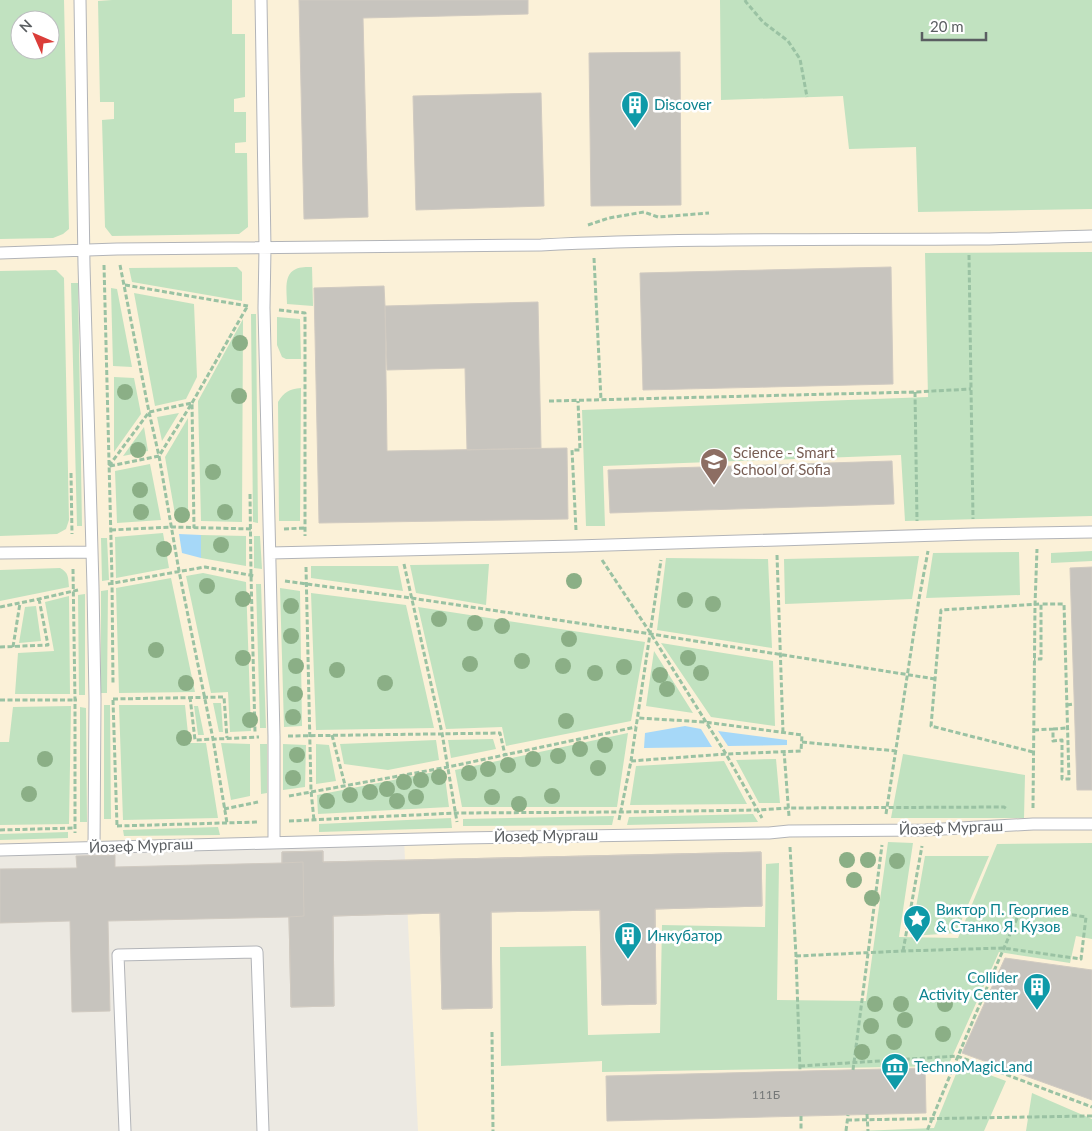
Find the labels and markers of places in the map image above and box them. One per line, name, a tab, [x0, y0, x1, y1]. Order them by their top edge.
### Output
building icon: Discover	[620, 90, 650, 129]
place label: Discover	[654, 95, 712, 113]
place label: Science - Smart School of Sofia	[733, 443, 836, 478]
school or university icon: Science - Smart School of Sofia	[699, 447, 729, 486]
place label: Виктор П. Георгиев & Станко Я. Кузов	[936, 900, 1069, 935]
place icon: Виктор П. Георгиев & Станко Я. Кузов	[902, 904, 932, 943]
building icon: Инкубатор	[613, 921, 643, 960]
place label: Инкубатор	[647, 926, 723, 944]
place label: Collider Activity Center	[919, 968, 1019, 1003]
building icon: Collider Activity Center	[1022, 972, 1052, 1011]
museum icon: TechnoMagicLand	[880, 1052, 910, 1091]
place label: TechnoMagicLand	[914, 1057, 1033, 1075]

